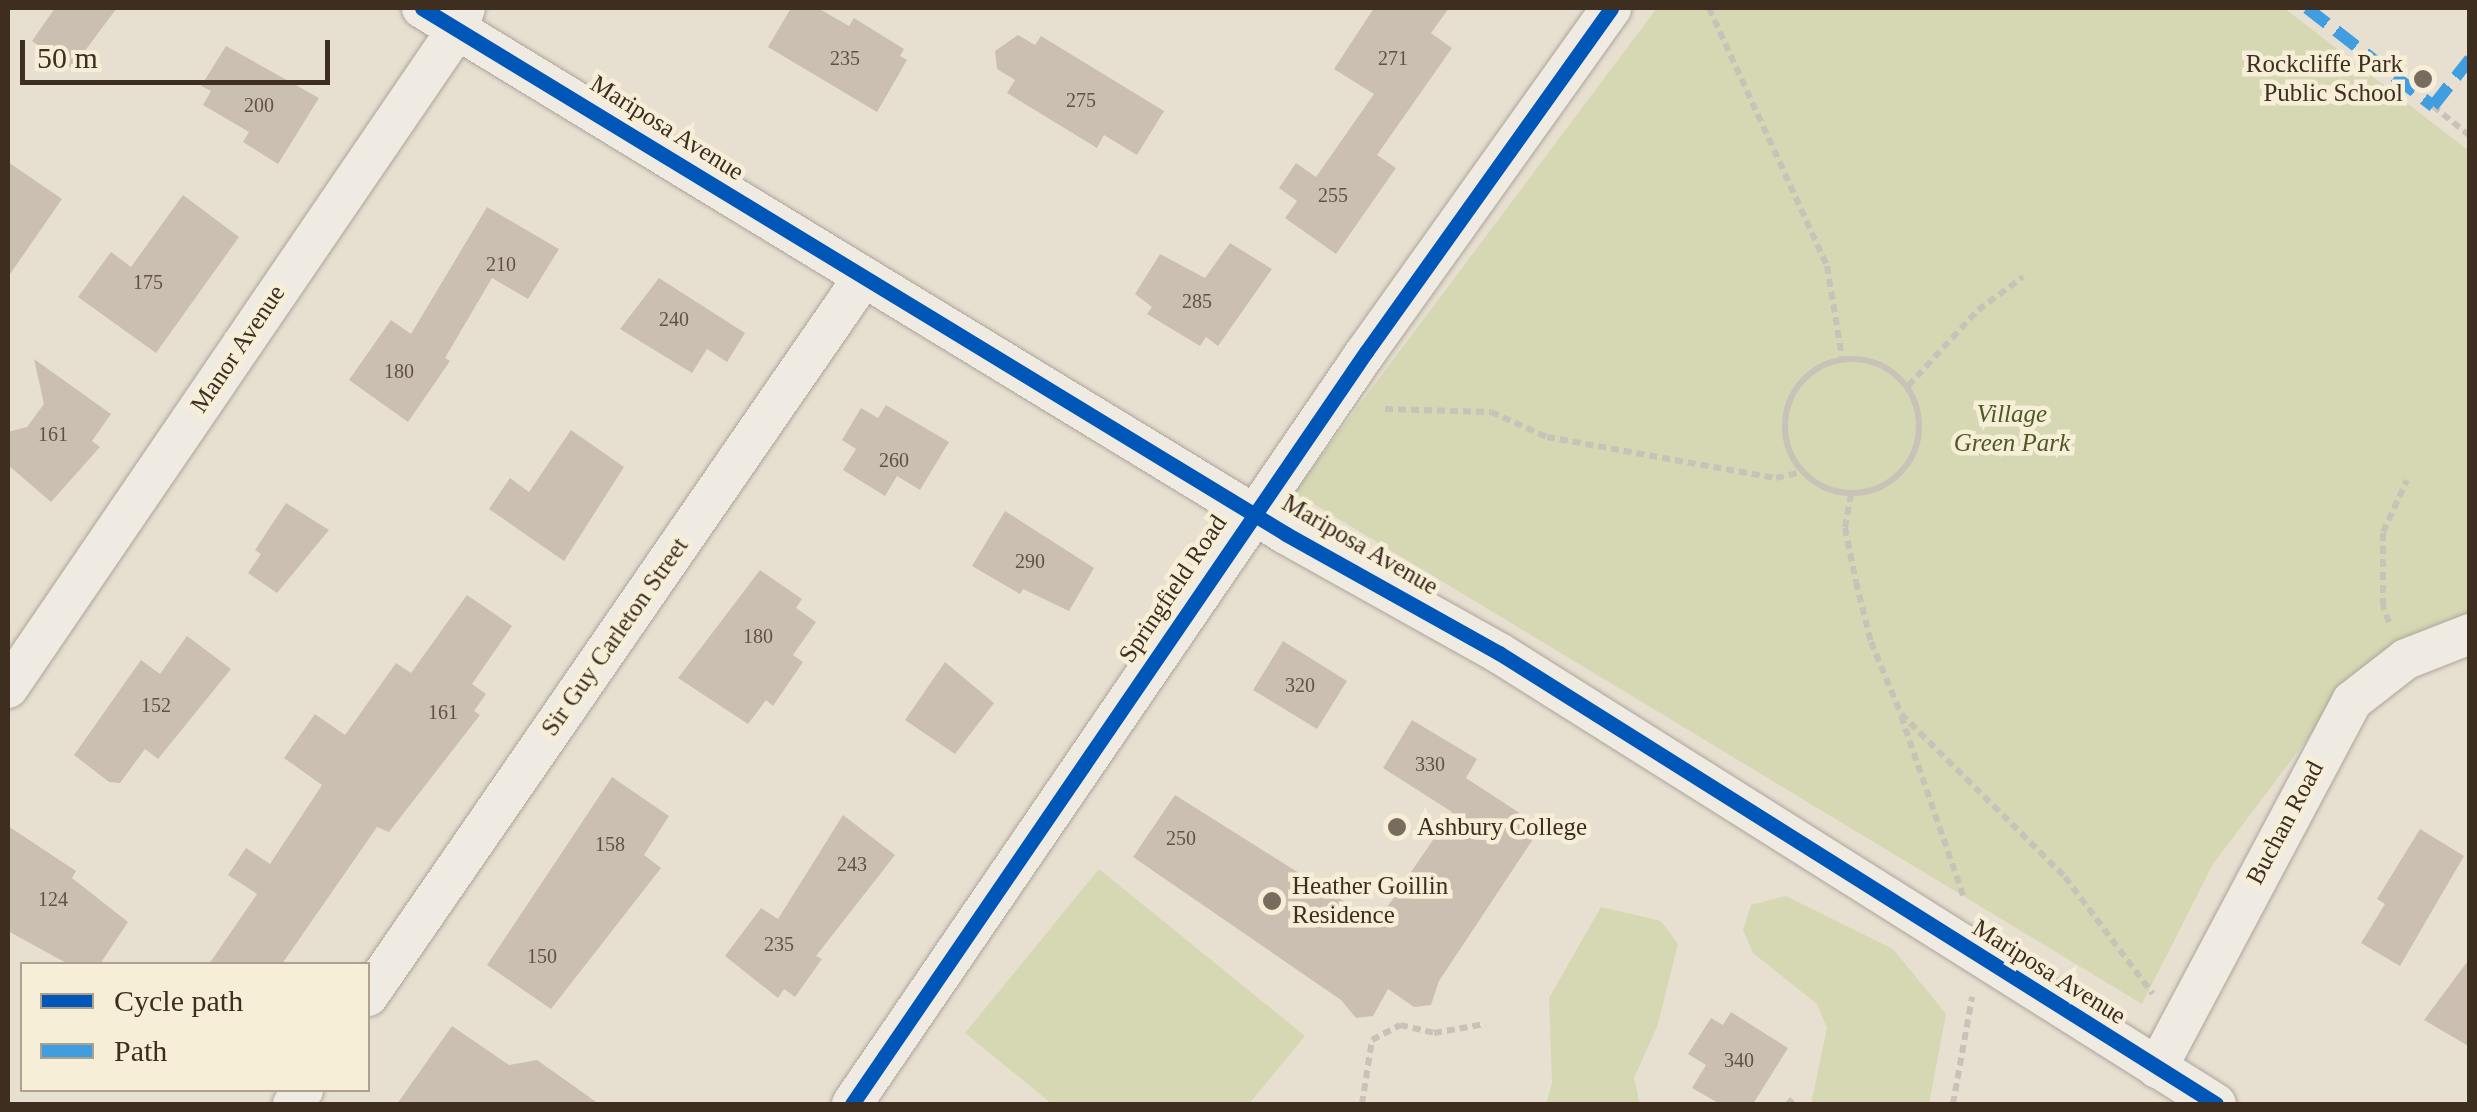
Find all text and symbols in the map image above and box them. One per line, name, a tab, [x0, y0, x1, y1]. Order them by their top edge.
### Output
scale bar	[25, 20, 335, 82]
text: 50 m	[37, 41, 98, 74]
house number: 235	[830, 46, 860, 70]
house number: 271	[1378, 46, 1408, 70]
place label: Rockcliffe Park Public School	[2246, 50, 2403, 109]
street label: Mariposa Avenue	[584, 68, 750, 188]
marker: Rockcliffe Park Public School	[2412, 68, 2434, 90]
house number: 275	[1066, 88, 1096, 112]
house number: 200	[244, 93, 274, 117]
house number: 255	[1318, 183, 1348, 207]
house number: 210	[486, 252, 516, 276]
house number: 175	[133, 270, 163, 294]
street label: Manor Avenue	[184, 279, 292, 419]
house number: 285	[1182, 289, 1212, 313]
house number: 240	[659, 307, 689, 331]
house number: 180	[384, 359, 414, 383]
park label: Village Green Park	[1954, 400, 2070, 459]
house number: 161	[38, 422, 68, 446]
house number: 260	[879, 448, 909, 472]
street label: Mariposa Avenue	[1276, 488, 1444, 602]
street label: Springfield Road	[1113, 510, 1233, 668]
street label: Sir Guy Carleton Street	[535, 532, 695, 742]
house number: 290	[1015, 549, 1045, 573]
house number: 180	[743, 624, 773, 648]
house number: 320	[1285, 673, 1315, 697]
house number: 152	[141, 693, 171, 717]
house number: 161	[428, 700, 458, 724]
house number: 330	[1415, 752, 1445, 776]
street label: Buchan Road	[2240, 756, 2330, 890]
place label: Ashbury College	[1417, 812, 1587, 842]
marker: Ashbury College	[1386, 816, 1408, 838]
house number: 250	[1166, 826, 1196, 850]
house number: 158	[595, 832, 625, 856]
house number: 243	[837, 852, 867, 876]
place label: Heather Goillin Residence	[1292, 872, 1448, 931]
house number: 124	[38, 887, 68, 911]
marker: Heather Goillin Residence	[1261, 890, 1283, 912]
street label: Mariposa Avenue	[1966, 912, 2132, 1032]
house number: 235	[764, 932, 794, 956]
house number: 150	[527, 944, 557, 968]
legend	[20, 962, 370, 1092]
text: Cycle path	[114, 984, 243, 1017]
text: Path	[114, 1034, 167, 1067]
house number: 340	[1724, 1048, 1754, 1072]

